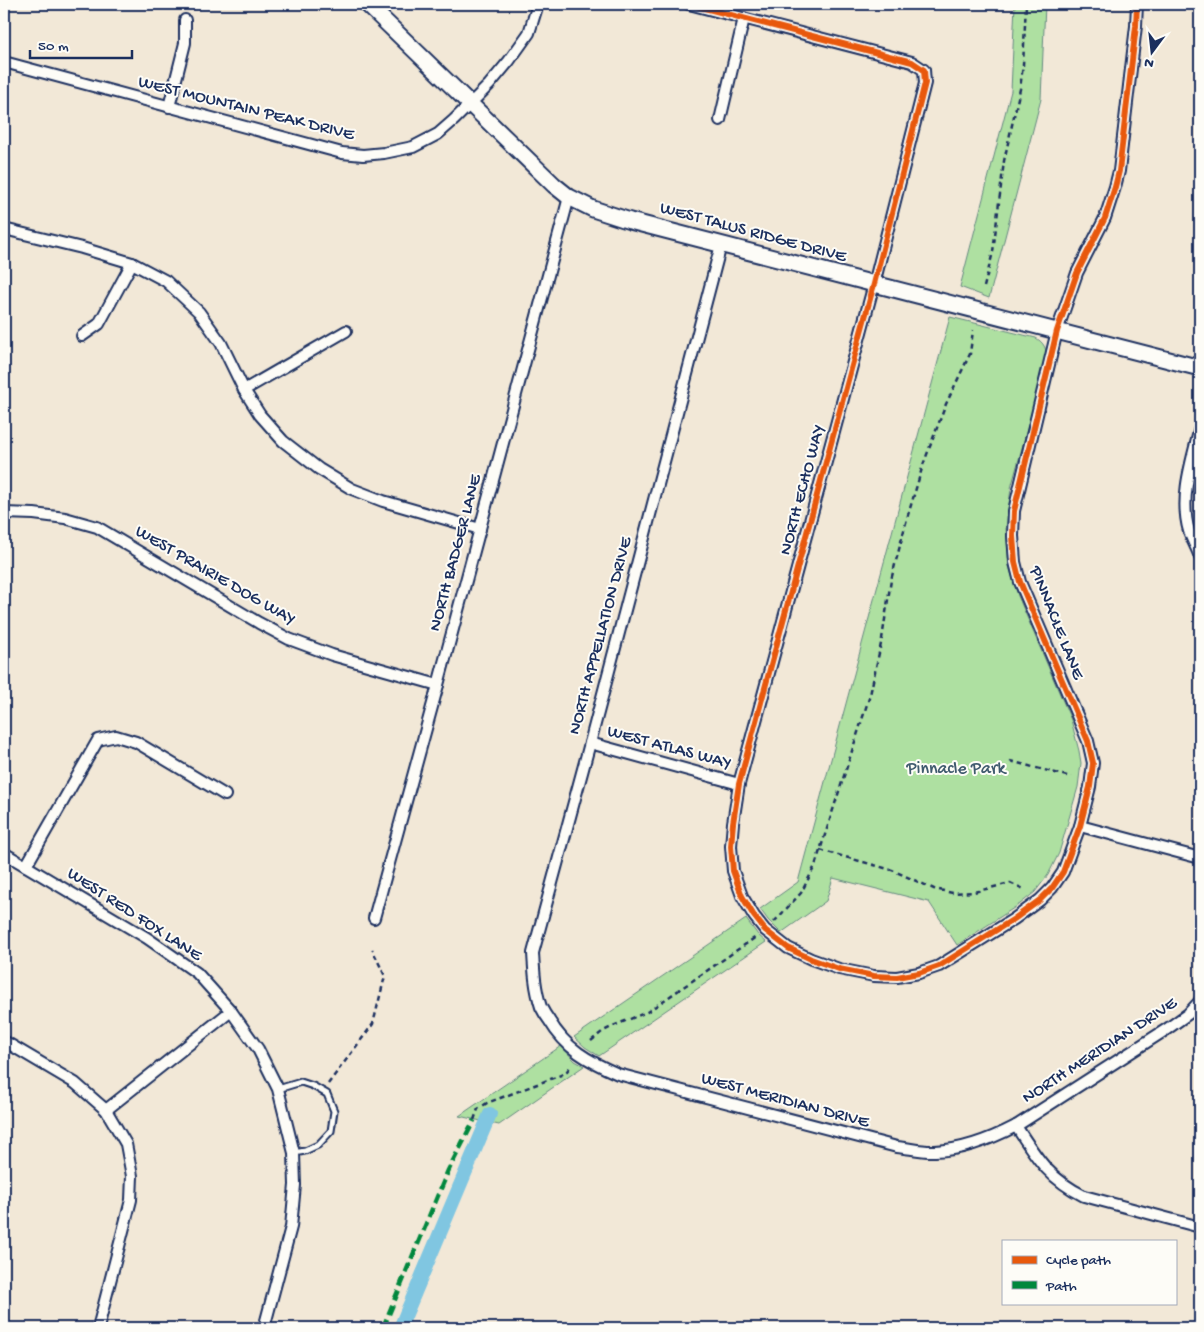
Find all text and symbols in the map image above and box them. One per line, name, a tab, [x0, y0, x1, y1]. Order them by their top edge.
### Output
scale bar	[30, 28, 132, 60]
north arrow	[1126, 28, 1176, 78]
text: 50 m	[38, 38, 69, 56]
text: N	[1143, 53, 1156, 72]
street label: WEST MOUNTAIN PEAK DRIVE	[136, 72, 357, 146]
street label: WEST TALUS RIDGE DRIVE	[657, 198, 849, 268]
street label: NORTH ECHO WAY	[776, 423, 830, 557]
street label: NORTH BADGER LANE	[425, 472, 487, 634]
street label: WEST PRAIRIE DOG WAY	[131, 521, 299, 631]
street label: NORTH APPELLATION DRIVE	[564, 534, 638, 737]
street label: PINNACLE LANE	[1023, 562, 1089, 683]
street label: WEST ATLAS WAY	[605, 721, 733, 775]
park label: Pinnacle Park	[906, 759, 1007, 780]
street label: WEST RED FOX LANE	[63, 864, 206, 967]
street label: NORTH MERIDIAN DRIVE	[1019, 993, 1182, 1109]
street label: WEST MERIDIAN DRIVE	[699, 1068, 872, 1134]
legend	[1002, 1240, 1176, 1304]
text: Cycle path	[1046, 1252, 1111, 1270]
text: Path	[1045, 1278, 1077, 1296]

